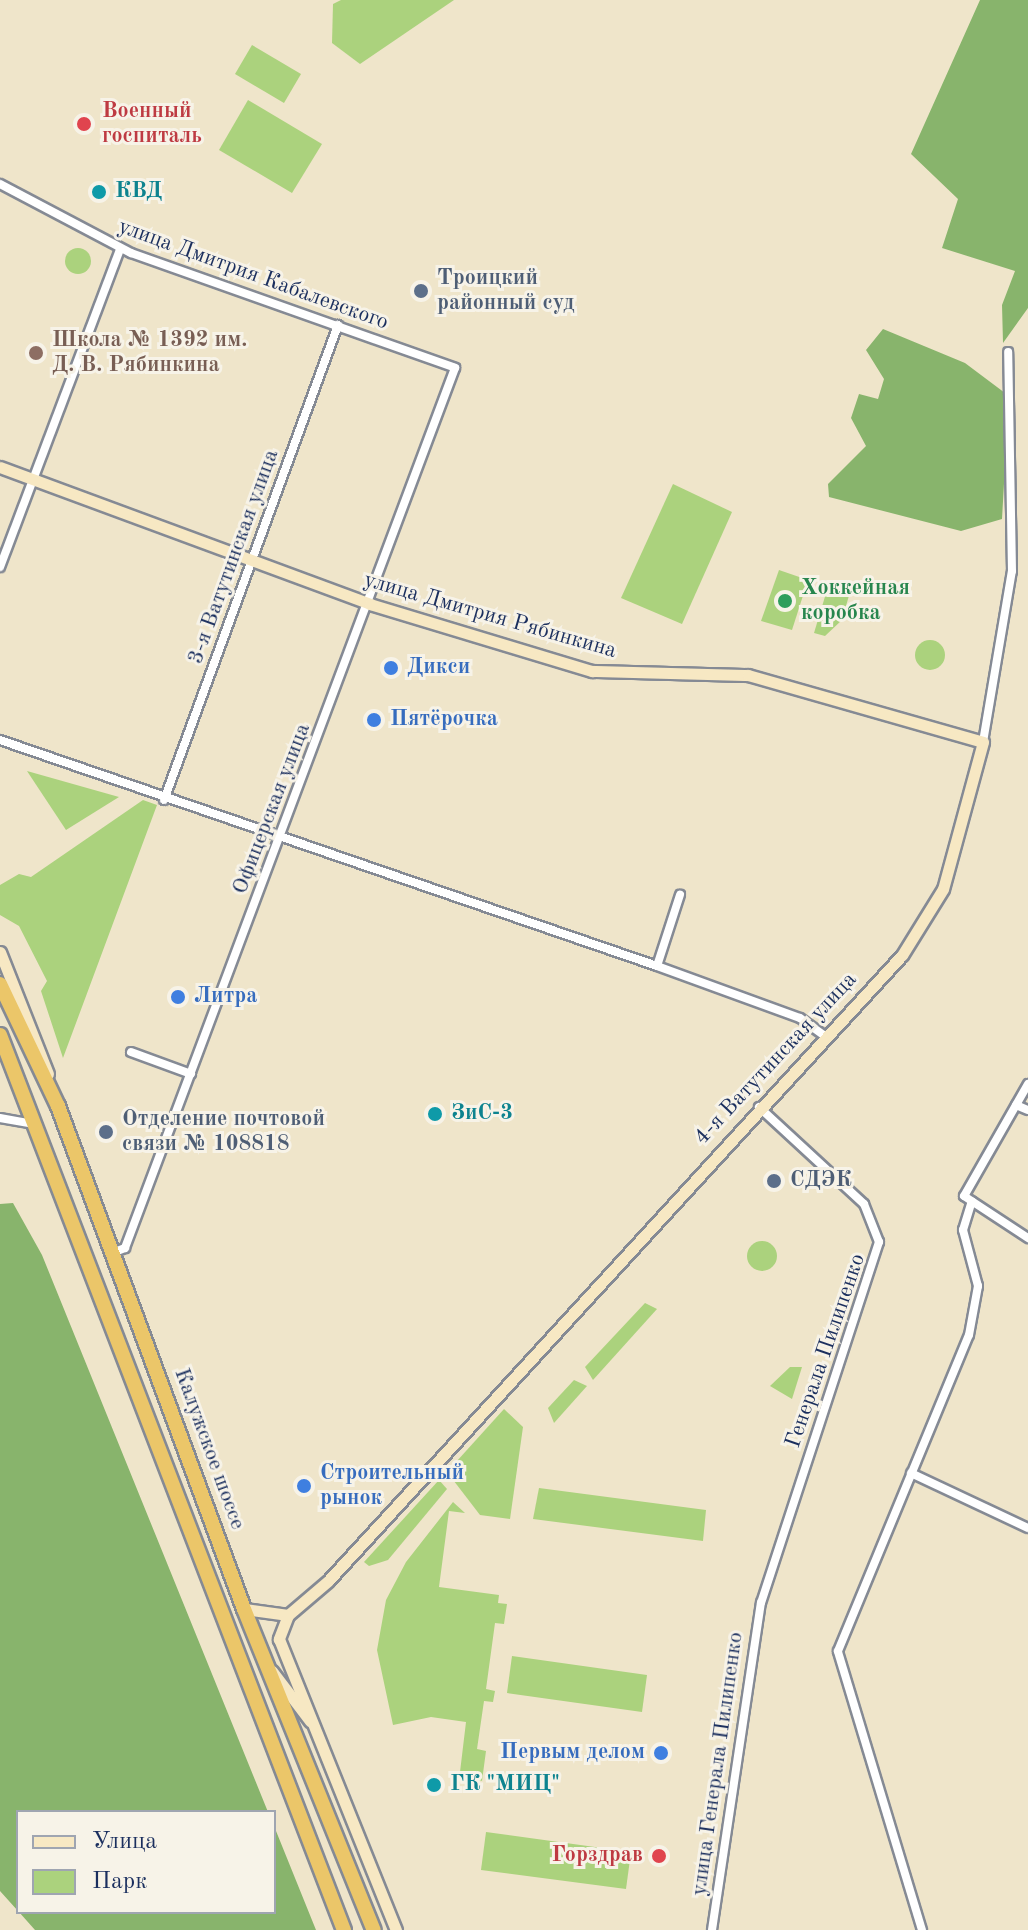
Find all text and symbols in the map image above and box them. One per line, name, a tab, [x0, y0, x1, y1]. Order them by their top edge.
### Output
place label: Военный госпиталь	[102, 98, 202, 150]
marker: Военный госпиталь	[73, 113, 95, 135]
place label: КВД	[115, 179, 162, 205]
marker: КВД	[90, 183, 108, 201]
street label: улица Дмитрия Кабалевского	[114, 214, 392, 336]
place label: Троицкий районный суд	[437, 265, 575, 316]
marker: Троицкий районный суд	[412, 282, 430, 300]
place label: Школа № 1392 им. Д. В. Рябинкина	[52, 327, 247, 378]
marker: Школа № 1392 им. Д. В. Рябинкина	[27, 344, 45, 362]
street label: 3-я Ватутинская улица	[183, 446, 285, 668]
street label: улица Дмитрия Рябинкина	[361, 567, 619, 665]
place label: Хоккейная коробка	[801, 575, 910, 626]
marker: Хоккейная коробка	[776, 592, 794, 610]
place label: Дикси	[407, 655, 470, 681]
marker: Дикси	[382, 659, 400, 677]
place label: Пятёрочка	[390, 707, 498, 733]
marker: Пятёрочка	[365, 711, 383, 729]
street label: Офицерская улица	[227, 720, 317, 898]
street label: 4-я Ватутинская улица	[689, 967, 863, 1151]
place label: Литра	[194, 984, 257, 1010]
marker: Литра	[169, 988, 187, 1006]
place label: ЗиС-3	[451, 1101, 513, 1127]
marker: ЗиС-3	[426, 1105, 444, 1123]
place label: Отделение почтовой связи № 108818	[122, 1106, 325, 1158]
marker: Отделение почтовой связи № 108818	[97, 1123, 115, 1141]
place label: СДЭК	[790, 1168, 852, 1194]
marker: СДЭК	[765, 1172, 783, 1190]
street label: Генерала Пилипенко	[780, 1250, 872, 1452]
street label: Калужское шоссе	[168, 1365, 250, 1533]
place label: Строительный рынок	[320, 1460, 464, 1512]
marker: Строительный рынок	[295, 1477, 313, 1495]
street label: улица Генерала Пилипенко	[686, 1630, 750, 1898]
place label: Первым делом	[500, 1740, 645, 1766]
marker: Первым делом	[652, 1744, 670, 1762]
place label: ГК "МИЦ"	[450, 1772, 560, 1798]
marker: ГК "МИЦ"	[425, 1776, 443, 1794]
legend	[16, 1810, 276, 1914]
text: Улица	[92, 1830, 157, 1854]
place label: Горздрав	[552, 1843, 643, 1869]
marker: Горздрав	[650, 1847, 668, 1865]
text: Парк	[92, 1870, 147, 1894]

